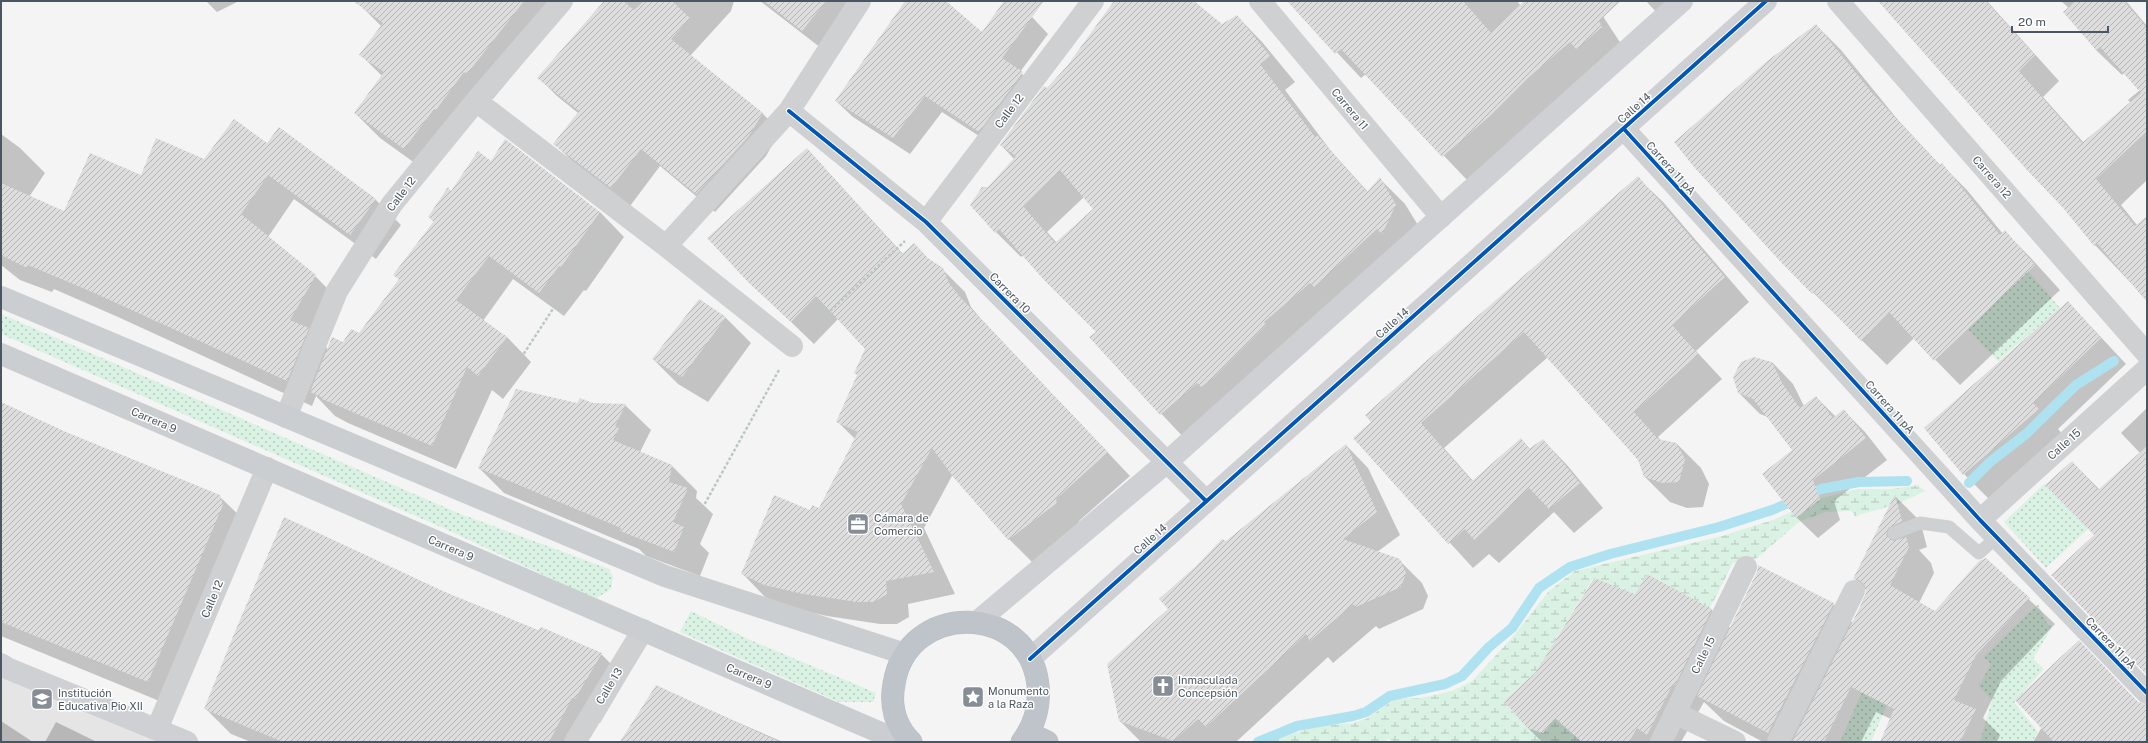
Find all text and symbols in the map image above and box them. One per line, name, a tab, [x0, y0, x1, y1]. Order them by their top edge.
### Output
scale bar	[2012, 8, 2108, 34]
text: 20 m	[2018, 15, 2046, 29]
street label: Carrera 11	[1329, 86, 1371, 132]
street label: Calle 14	[1615, 90, 1653, 126]
street label: Calle 12	[992, 91, 1026, 130]
street label: Carrera 11 pA	[1644, 139, 1698, 197]
street label: Carrera 12	[1970, 153, 2014, 201]
street label: Calle 12	[384, 174, 418, 213]
street label: Carrera 10	[987, 270, 1033, 316]
street label: Calle 14	[1373, 305, 1411, 341]
street label: Carrera 11 pA	[1863, 378, 1917, 436]
street label: Carrera 9	[130, 405, 179, 435]
street label: Calle 15	[2045, 426, 2083, 462]
office icon: Cámara de Comercio	[845, 511, 871, 537]
place label: Cámara de Comercio	[874, 512, 929, 537]
street label: Calle 14	[1131, 521, 1169, 557]
street label: Carrera 9	[427, 533, 476, 563]
street label: Calle 12	[199, 578, 225, 620]
street label: Carrera 11 pA	[2083, 615, 2139, 671]
street label: Calle 15	[1689, 634, 1717, 676]
street label: Carrera 9	[725, 661, 774, 691]
street label: Calle 13	[594, 666, 624, 706]
church icon: Inmaculada Concepsión	[1150, 673, 1176, 699]
place label: Inmaculada Concepsión	[1178, 674, 1238, 699]
place icon: Monumento a la Raza	[960, 684, 986, 710]
place label: Monumento a la Raza	[988, 685, 1049, 710]
school or university icon: Institución Educativa Pio XII	[29, 686, 55, 712]
place label: Institución Educativa Pio XII	[58, 687, 143, 712]

